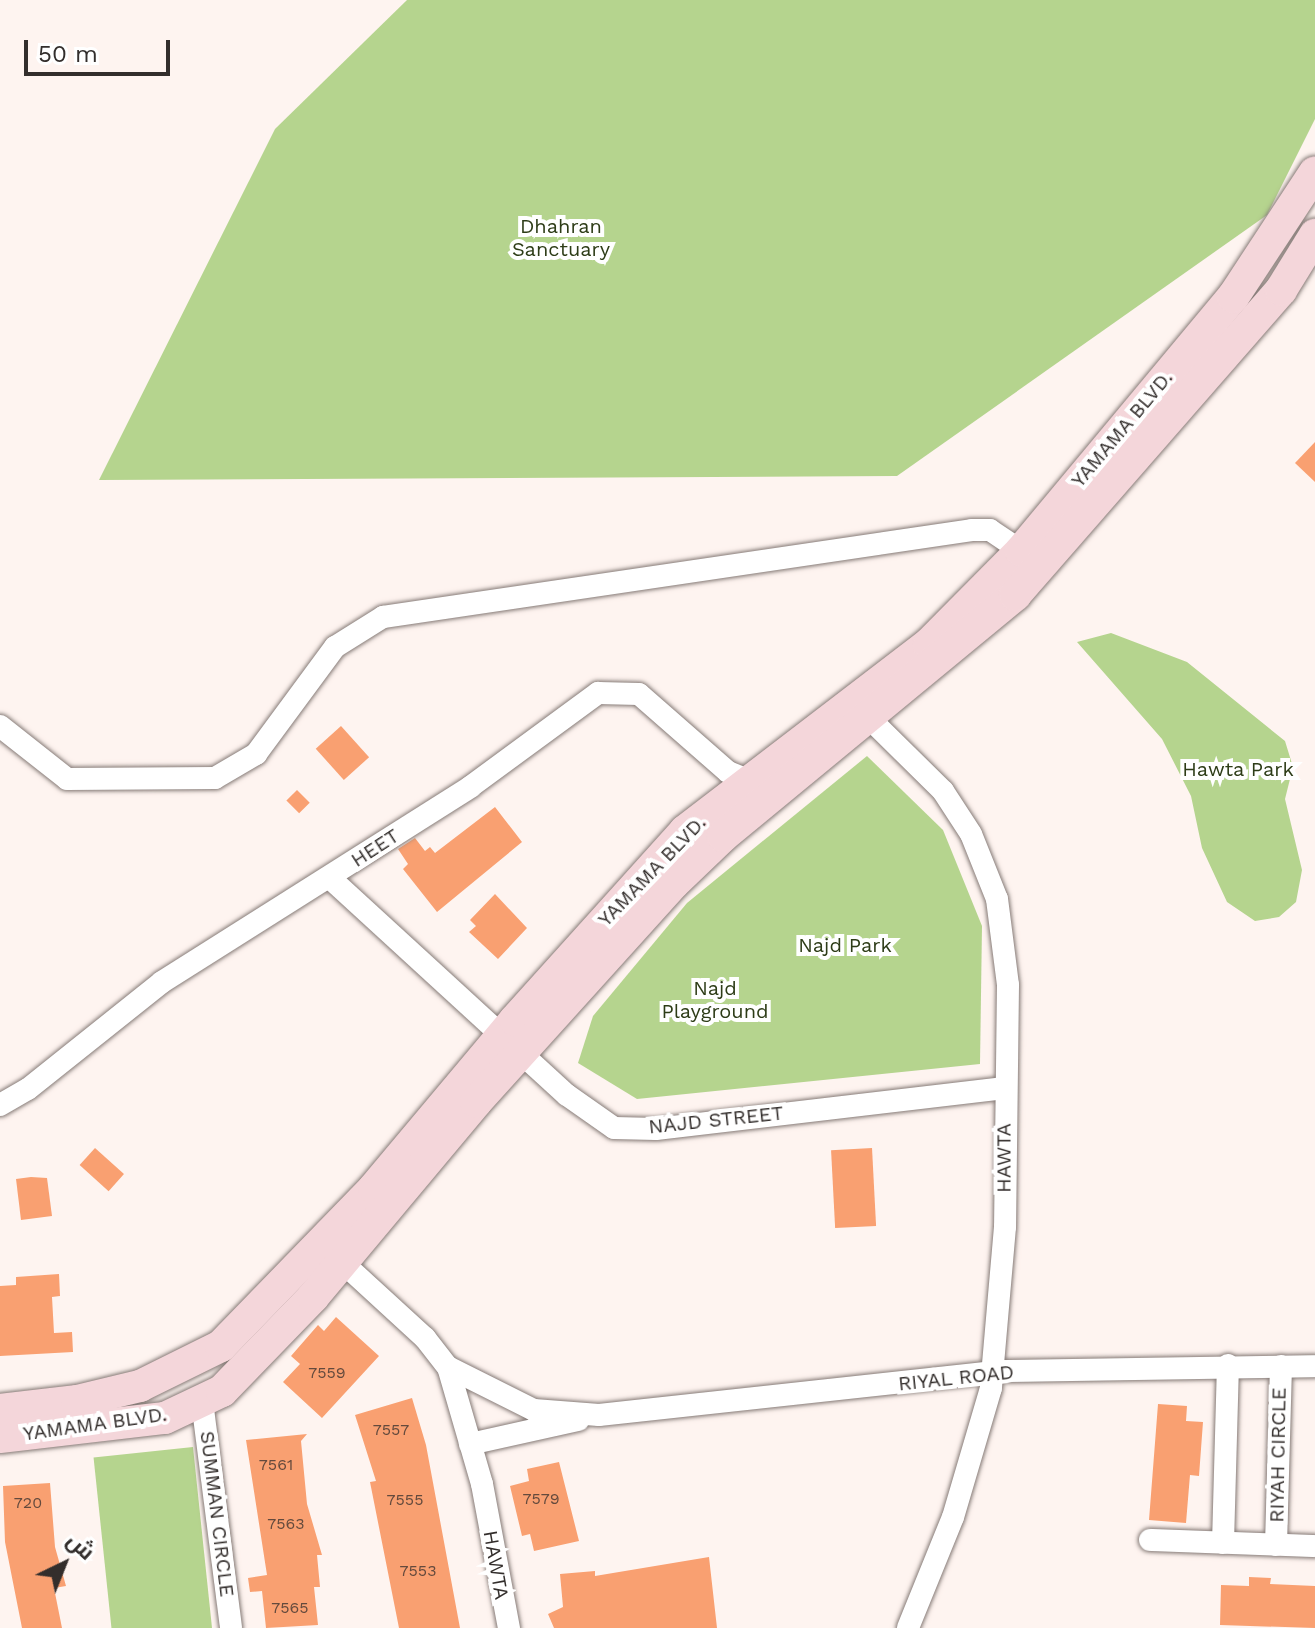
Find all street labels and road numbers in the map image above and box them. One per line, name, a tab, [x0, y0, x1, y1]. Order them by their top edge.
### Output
street label: YAMAMA BLVD.	[1066, 365, 1178, 493]
street label: YAMAMA BLVD.	[593, 810, 711, 932]
street label: HEET	[347, 824, 403, 872]
street label: NAJD STREET	[647, 1101, 785, 1139]
street label: HAWTA	[992, 1123, 1016, 1193]
street label: RIYAL ROAD	[897, 1360, 1015, 1396]
street label: RIYAH CIRCLE	[1265, 1387, 1291, 1523]
street label: YAMAMA BLVD.	[21, 1402, 169, 1446]
street label: SUMMAN CIRCLE	[195, 1430, 239, 1598]
street label: HAWTA	[478, 1529, 514, 1601]

